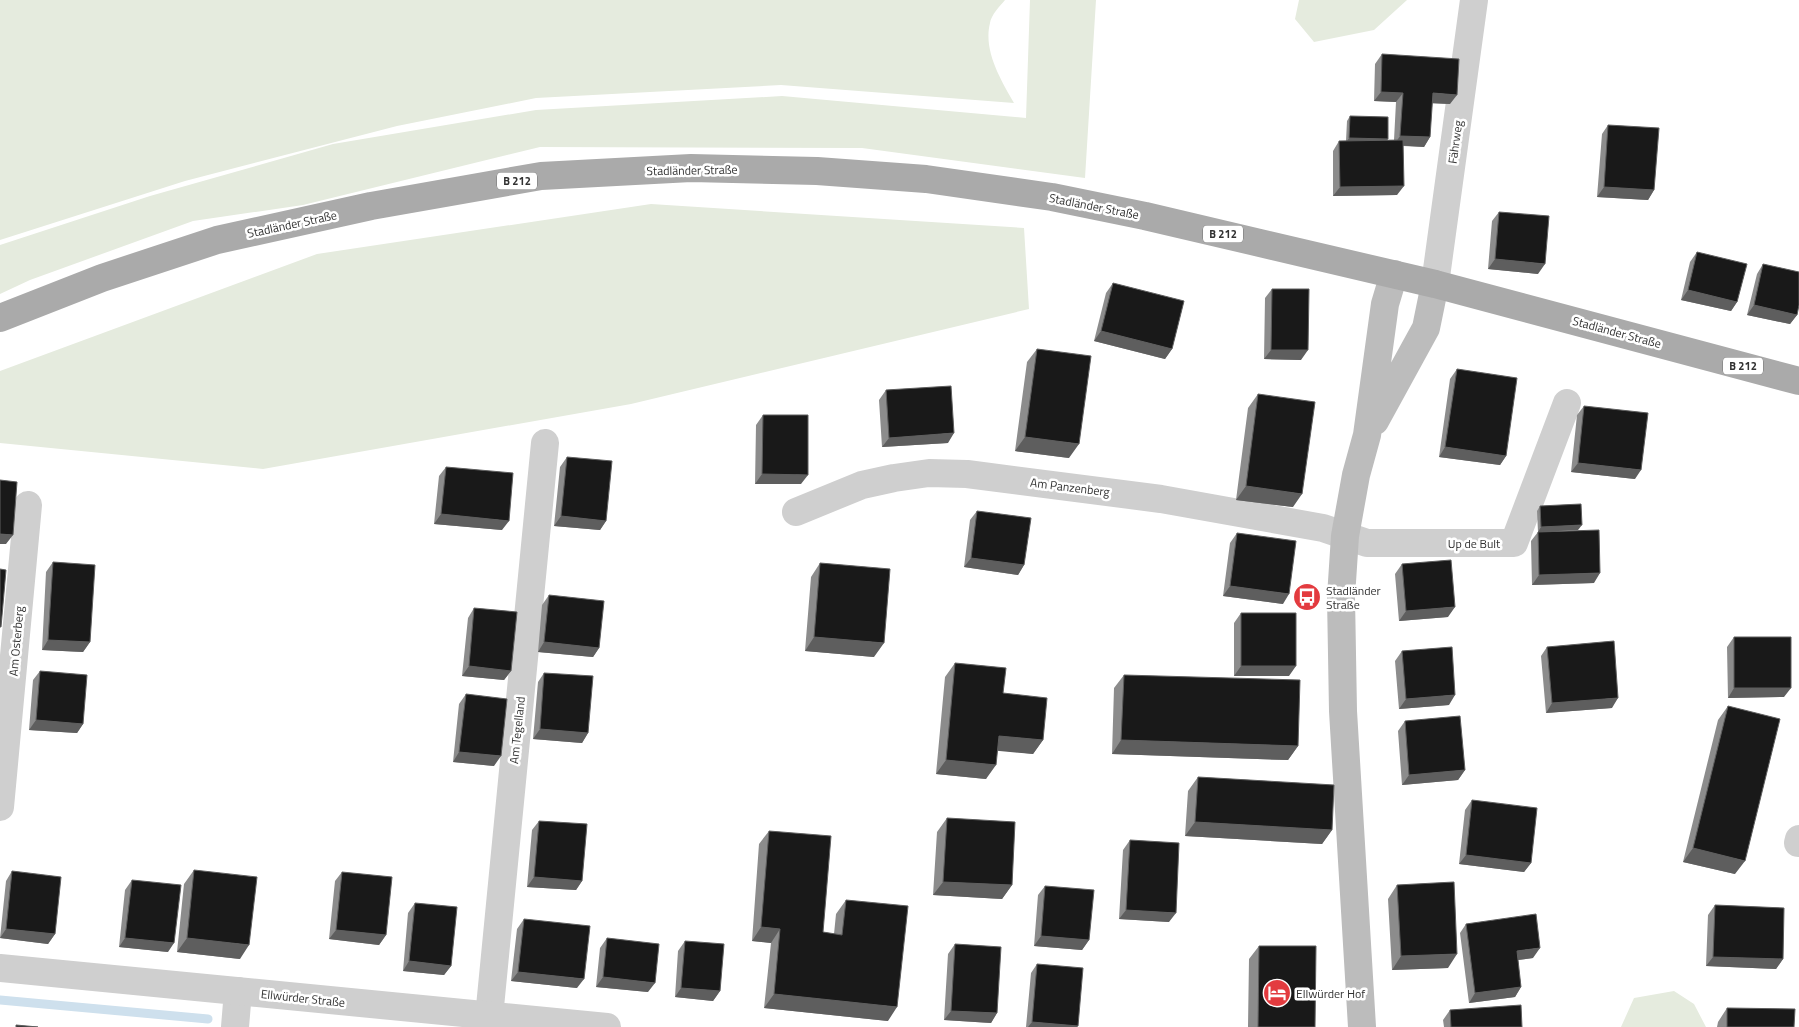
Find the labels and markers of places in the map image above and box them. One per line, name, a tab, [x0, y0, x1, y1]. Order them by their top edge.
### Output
place label: Stadländer Straße	[1326, 581, 1381, 614]
bus stop icon: Stadländer Straße	[1292, 582, 1322, 612]
hotel icon: Ellwürder Hof	[1262, 978, 1292, 1008]
place label: Ellwürder Hof	[1296, 984, 1365, 1003]

